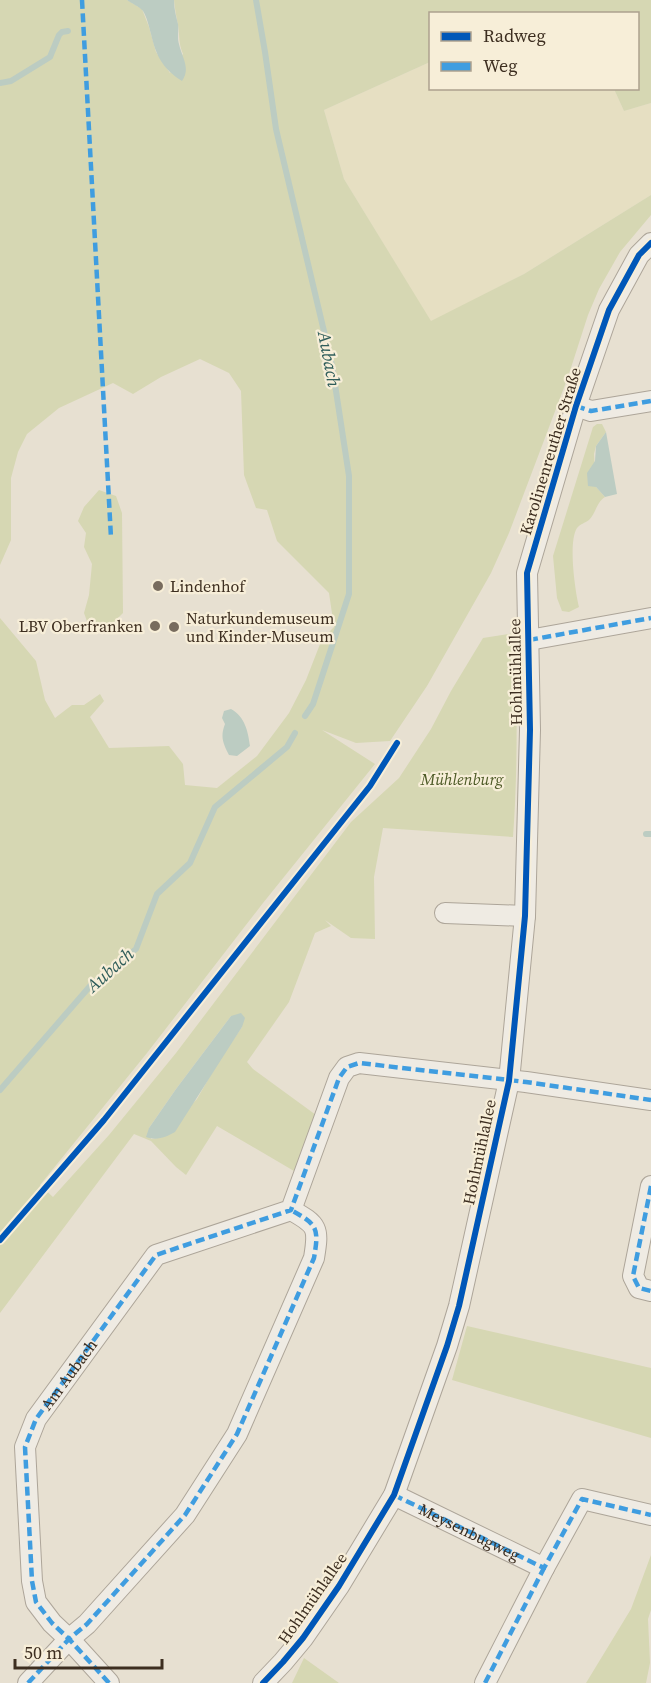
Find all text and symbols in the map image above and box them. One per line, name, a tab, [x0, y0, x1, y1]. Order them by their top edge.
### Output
legend	[429, 12, 639, 90]
text: Radweg	[483, 23, 546, 48]
text: Weg	[483, 53, 518, 78]
water label: Aubach	[312, 328, 347, 389]
street label: Karolinenreuther Straße	[514, 365, 586, 537]
place label: Lindenhof	[170, 575, 246, 597]
marker: Lindenhof	[151, 579, 165, 593]
place label: Naturkundemuseum und Kinder-Museum	[186, 607, 334, 647]
place label: LBV Oberfranken	[19, 615, 143, 637]
street label: Hohlmühlallee	[503, 618, 527, 726]
marker: LBV Oberfranken	[148, 619, 162, 633]
marker: Naturkundemuseum und Kinder-Museum	[167, 620, 181, 634]
park label: Mühlenburg	[420, 768, 505, 790]
water label: Aubach	[80, 941, 139, 998]
street label: Hohlmühlallee	[457, 1097, 501, 1207]
street label: Am Aubach	[35, 1334, 102, 1415]
street label: Meysenbugweg	[415, 1498, 524, 1566]
street label: Hohlmühlallee	[272, 1548, 352, 1648]
scale bar	[15, 1632, 162, 1670]
text: 50 m	[24, 1640, 62, 1665]

